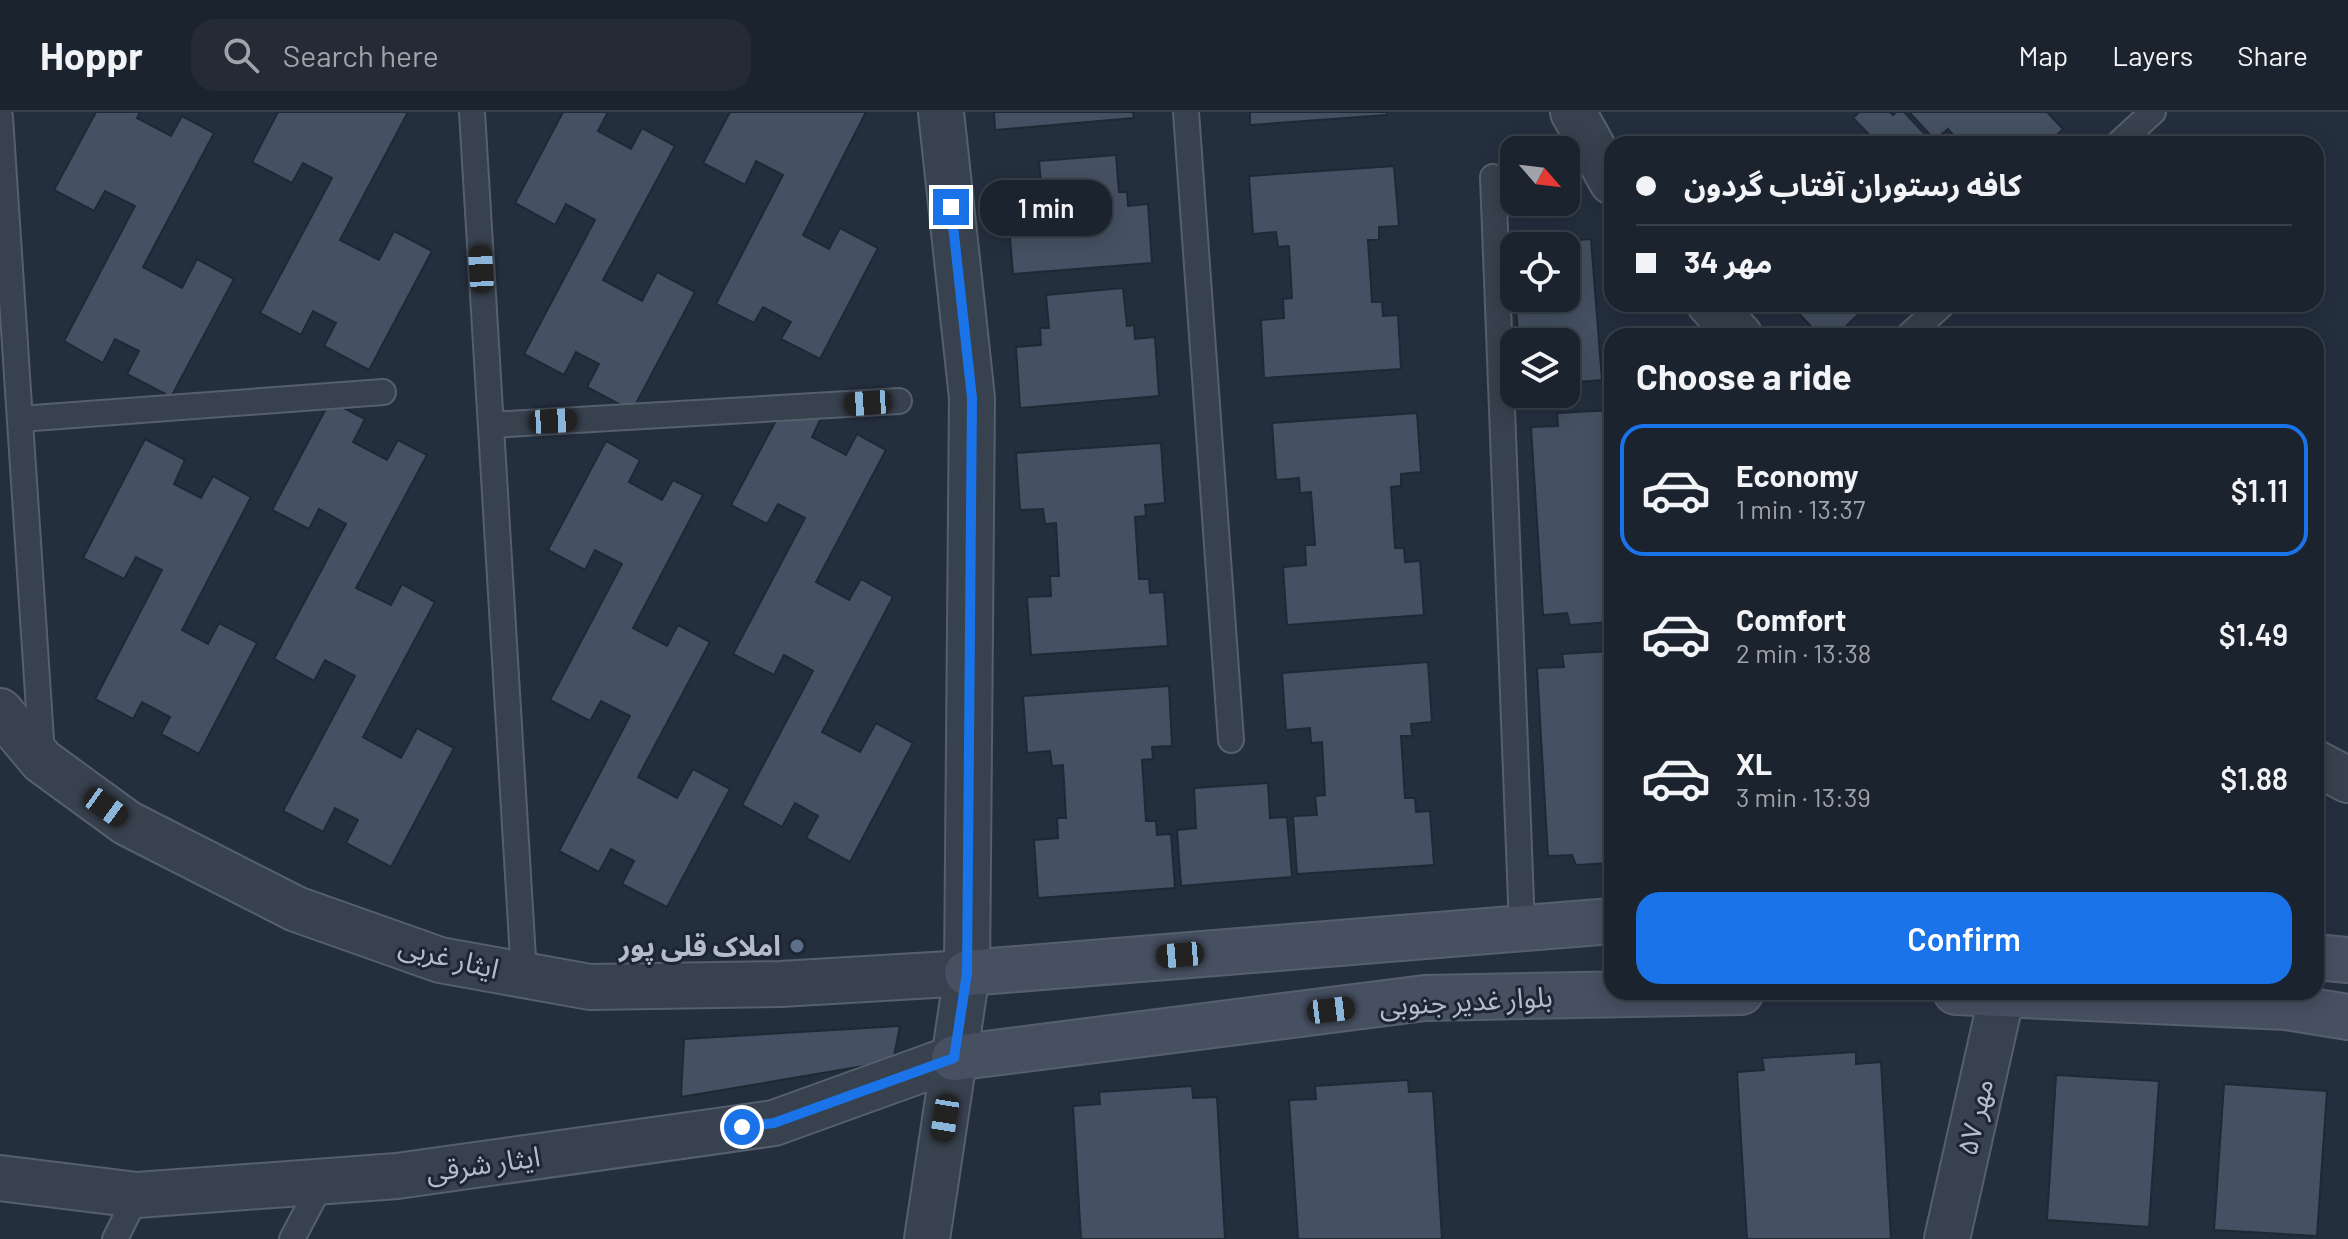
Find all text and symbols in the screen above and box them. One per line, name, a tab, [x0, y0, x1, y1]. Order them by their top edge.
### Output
search box	[191, 19, 751, 91]
text: Hoppr	[40, 32, 143, 78]
icon: search	[219, 33, 263, 77]
text: Search here	[283, 37, 439, 73]
text: Map	[2018, 38, 2068, 72]
text: Layers	[2112, 38, 2193, 72]
text: Share	[2237, 38, 2308, 72]
north arrow	[1500, 136, 1580, 216]
map controls	[1500, 136, 1580, 408]
text: کافه رستوران آفتاب گردون	[1684, 166, 2022, 202]
callout: 1 min	[979, 179, 1111, 235]
route end	[933, 189, 969, 225]
text: 1 min	[1018, 192, 1074, 223]
button: locate	[1500, 232, 1580, 312]
text: مهر 34	[1684, 243, 1772, 279]
car	[468, 244, 494, 294]
button: layers	[1500, 328, 1580, 408]
text: Choose a ride	[1636, 354, 1852, 397]
car	[843, 389, 893, 417]
car	[528, 408, 578, 434]
icon: car	[1640, 454, 1712, 526]
text: Economy	[1736, 457, 1859, 493]
text: $1.11	[2231, 472, 2288, 508]
text: 1 min · 13:37	[1736, 493, 1865, 524]
icon: car	[1640, 598, 1712, 670]
text: Comfort	[1736, 601, 1846, 637]
text: $1.49	[2219, 616, 2288, 652]
text: 2 min · 13:38	[1736, 637, 1871, 668]
icon: car	[1640, 742, 1712, 814]
text: XL	[1736, 745, 1772, 781]
text: $1.88	[2220, 760, 2288, 796]
text: 3 min · 13:39	[1736, 781, 1871, 812]
car	[80, 783, 132, 831]
button: Confirm	[1636, 892, 2292, 984]
street label: ایثار غربی	[395, 927, 503, 986]
place label: املاک قلی پور	[618, 928, 781, 965]
marker: املاک قلی پور	[788, 937, 806, 955]
car	[1155, 941, 1205, 969]
street label: بلوار غدیر جنوبی	[1379, 978, 1553, 1023]
car	[1306, 995, 1356, 1025]
street label: مهر ۵۷	[1949, 1075, 2000, 1159]
car	[929, 1092, 961, 1144]
route start	[724, 1109, 760, 1145]
street label: ایثار شرقی	[424, 1138, 542, 1189]

